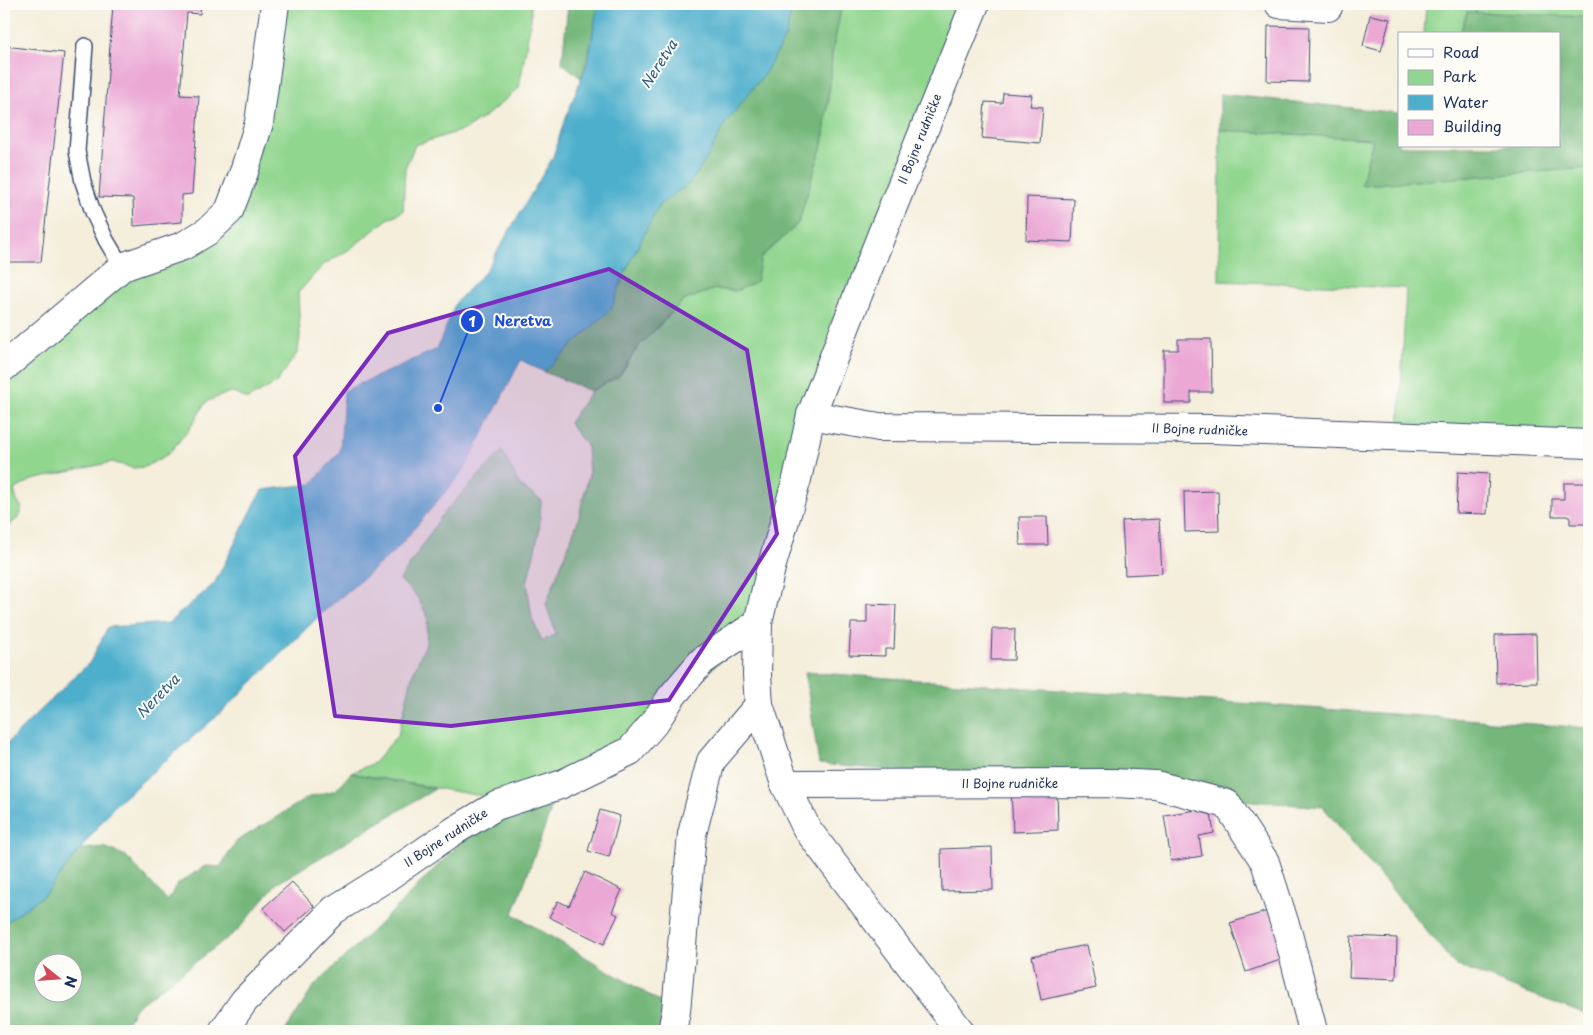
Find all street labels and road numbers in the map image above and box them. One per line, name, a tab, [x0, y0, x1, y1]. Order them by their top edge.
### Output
street label: II Bojne rudničke	[893, 91, 945, 187]
street label: II Bojne rudničke	[1152, 418, 1248, 440]
street label: II Bojne rudničke	[962, 774, 1058, 792]
street label: II Bojne rudničke	[400, 803, 491, 871]

